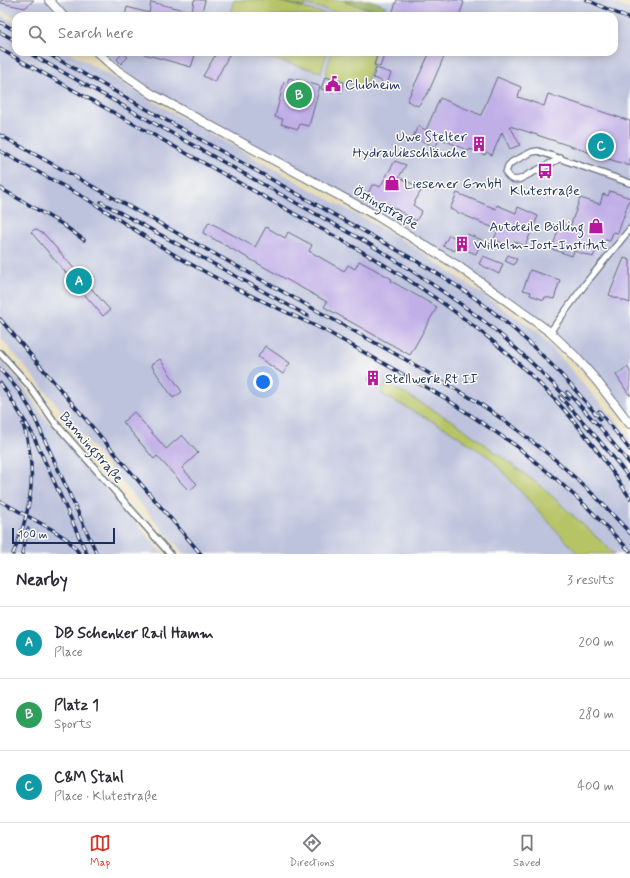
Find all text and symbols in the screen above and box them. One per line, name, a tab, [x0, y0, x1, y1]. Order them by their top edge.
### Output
search box	[12, 12, 618, 56]
icon: search	[26, 23, 48, 45]
text: Search here	[58, 24, 134, 44]
public building icon: Clubheim	[324, 75, 342, 93]
place label: Clubheim	[345, 76, 400, 94]
pin: B	[286, 80, 312, 110]
place label: Uwe Stelter Hydraulikschläuche	[353, 128, 467, 162]
pin: C	[588, 131, 614, 161]
building icon: Uwe Stelter Hydraulikschläuche	[470, 135, 488, 153]
bus stop icon: Klutestraße	[536, 162, 554, 180]
shop icon: Liesener GmbH	[383, 174, 401, 192]
place label: Liesener GmbH	[404, 175, 502, 193]
street label: Östingstraße	[349, 182, 421, 236]
place label: Klutestraße	[510, 182, 580, 200]
shop icon: Autoteile Bölling	[587, 217, 605, 235]
place label: Autoteile Bölling	[489, 218, 584, 238]
building icon: Wilhelm-Jost-Institut	[453, 235, 471, 253]
place label: Wilhelm-Jost-Institut	[474, 236, 608, 254]
pin: A	[66, 266, 92, 296]
building icon: Stellwerk Rt II	[364, 369, 382, 387]
place label: Stellwerk Rt II	[385, 370, 478, 388]
your location	[253, 372, 273, 392]
street label: Banningstraße	[54, 408, 127, 488]
scale bar	[12, 526, 115, 545]
text: 100 m	[18, 528, 48, 542]
text: Nearby	[16, 569, 68, 591]
text: 3 results	[567, 572, 614, 589]
text: DB Schenker Rail Hamm	[54, 624, 214, 644]
text: A	[25, 634, 33, 651]
text: 200 m	[579, 634, 614, 651]
text: Place	[54, 644, 83, 661]
text: Platz 1	[54, 696, 99, 716]
text: B	[25, 706, 33, 723]
text: 280 m	[579, 706, 614, 723]
text: Sports	[54, 716, 92, 733]
text: C&M Stahl	[54, 768, 124, 788]
text: C	[24, 778, 34, 795]
text: 400 m	[577, 778, 614, 795]
text: Place · Klutestraße	[54, 788, 157, 805]
tab: Map	[89, 832, 111, 870]
tab: Directions	[289, 832, 335, 870]
tab: Saved	[513, 832, 541, 870]

